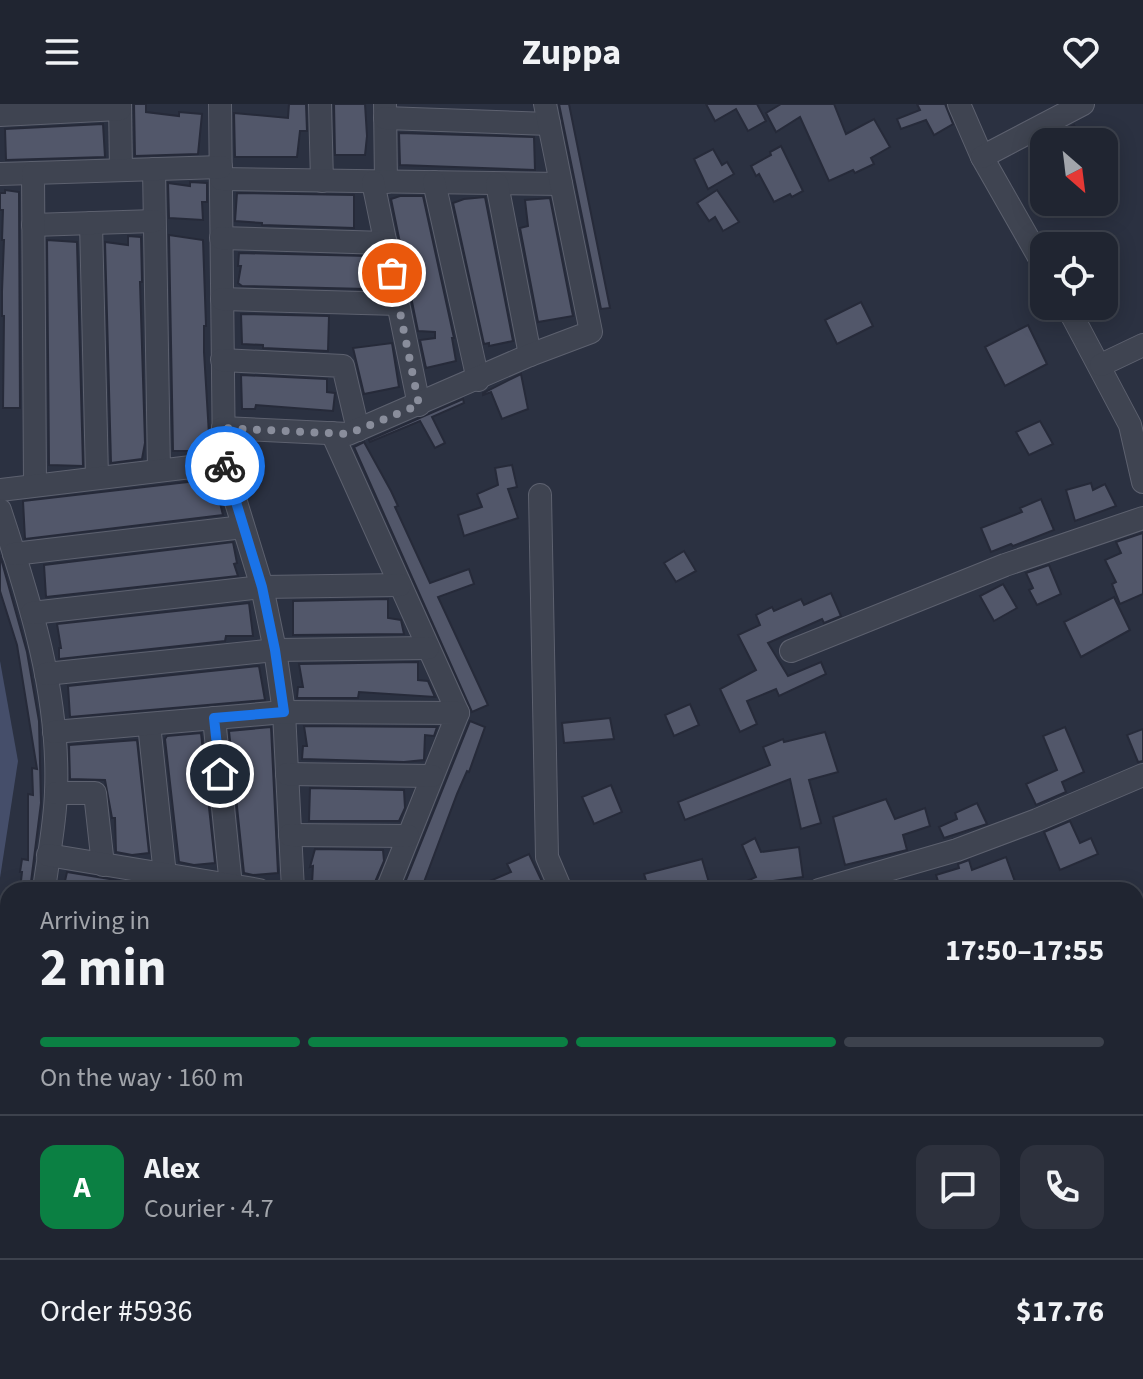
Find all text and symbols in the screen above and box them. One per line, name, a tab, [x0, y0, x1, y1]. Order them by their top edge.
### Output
text: Zuppa	[522, 27, 621, 78]
icon: menu	[40, 30, 84, 74]
icon: heart	[1059, 30, 1103, 74]
north arrow	[1030, 128, 1118, 216]
map controls	[1030, 128, 1118, 320]
button: locate	[1030, 232, 1118, 320]
pin	[358, 239, 426, 307]
icon: bag	[370, 251, 414, 295]
courier	[185, 426, 265, 506]
icon: bike	[203, 444, 247, 488]
pin	[186, 740, 254, 808]
icon: home	[198, 752, 242, 796]
text: Arriving in	[40, 902, 150, 939]
text: 17:50–17:55	[945, 929, 1104, 972]
text: 2 min	[40, 932, 167, 1006]
text: On the way · 160 m	[40, 1059, 244, 1096]
button: chat	[916, 1145, 1000, 1229]
button: phone	[1020, 1145, 1104, 1229]
text: Alex	[144, 1147, 200, 1190]
text: A	[73, 1166, 91, 1209]
text: Courier · 4.7	[144, 1190, 274, 1227]
text: Order #5936	[40, 1290, 193, 1333]
text: $17.76	[1016, 1290, 1104, 1333]

